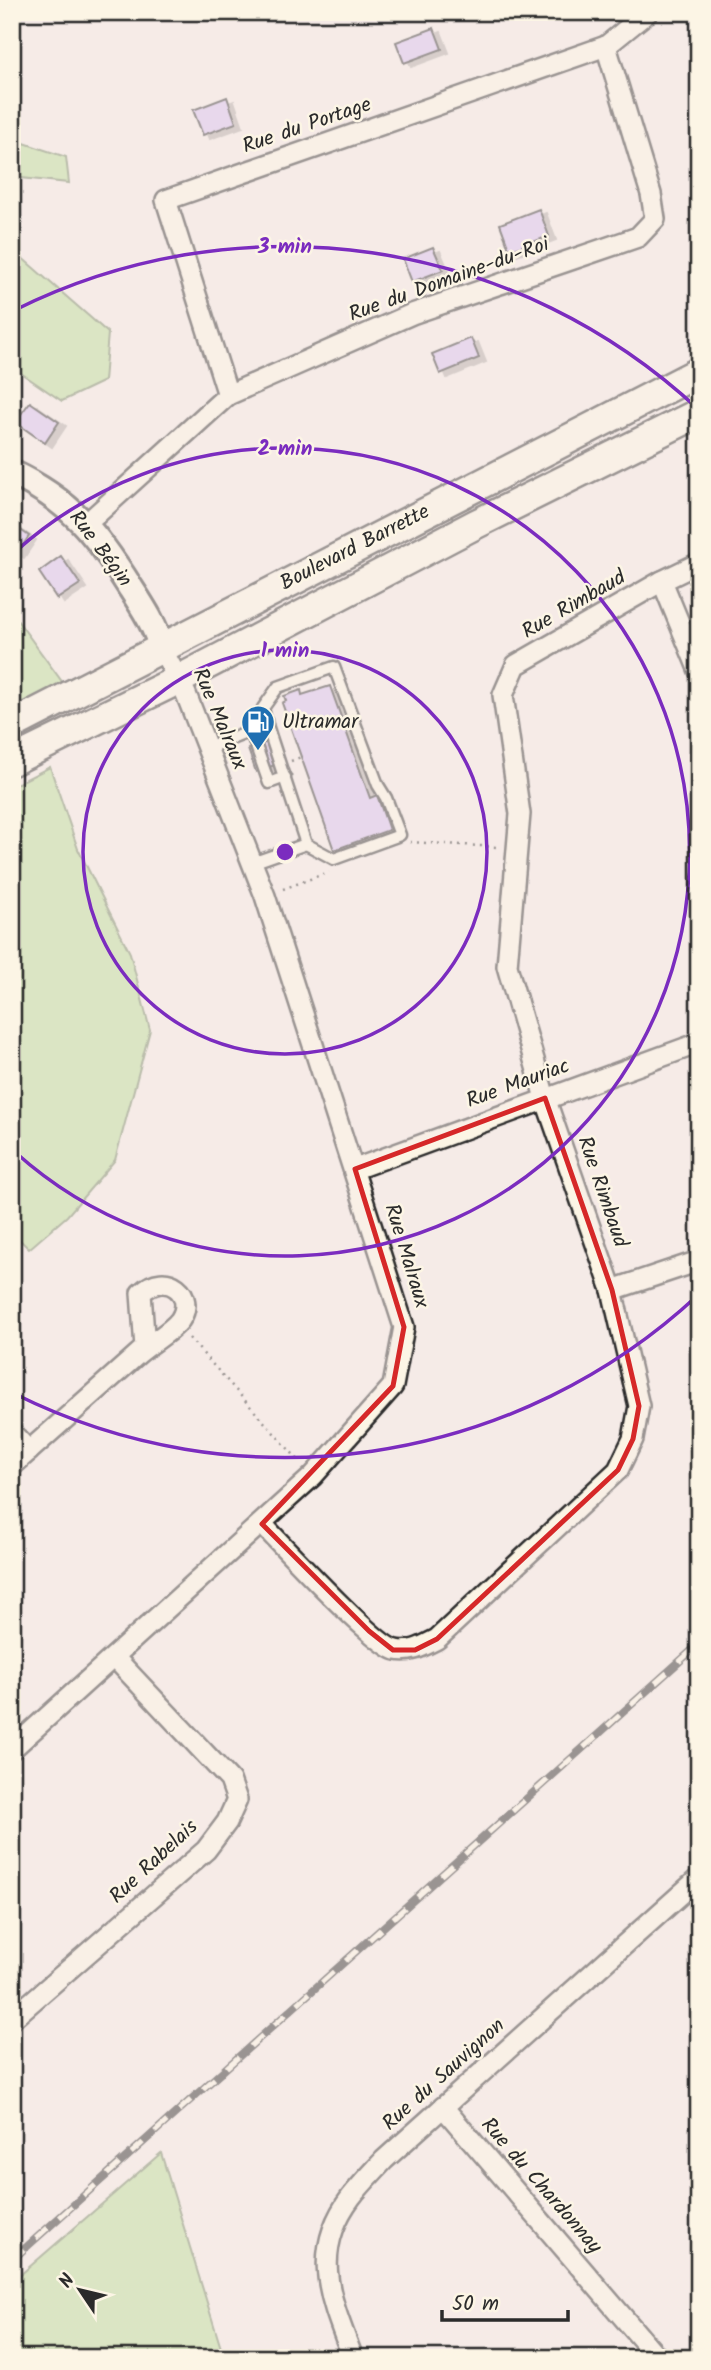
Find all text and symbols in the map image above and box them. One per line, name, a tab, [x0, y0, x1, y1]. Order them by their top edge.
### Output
street label: Rue du Portage	[238, 88, 376, 163]
street label: Rue du Domaine-du-Roi	[344, 228, 555, 332]
text: 3 min	[257, 231, 312, 264]
text: 2 min	[258, 433, 312, 466]
street label: Boulevard Barrette	[274, 496, 436, 600]
street label: Rue Bégin	[60, 504, 140, 594]
street label: Rue Rimbaud	[516, 562, 633, 648]
text: 1 min	[261, 635, 309, 668]
street label: Rue Malraux	[183, 663, 256, 776]
fuel station icon: Ultramar	[239, 703, 277, 752]
place label: Ultramar	[282, 706, 359, 739]
centre of rings	[273, 840, 297, 864]
street label: Rue Mauriac	[462, 1050, 574, 1118]
street label: Rue Rimbaud	[568, 1132, 637, 1253]
street label: Rue Malraux	[374, 1200, 438, 1313]
street label: Rue Rabelais	[102, 1812, 206, 1912]
street label: Rue du Sauvignon	[375, 2011, 513, 2139]
street label: Rue du Chardonnay	[472, 2110, 610, 2262]
north arrow	[46, 2254, 116, 2324]
text: N	[52, 2268, 83, 2295]
scale bar	[442, 2279, 568, 2323]
text: 50 m	[452, 2288, 499, 2321]

